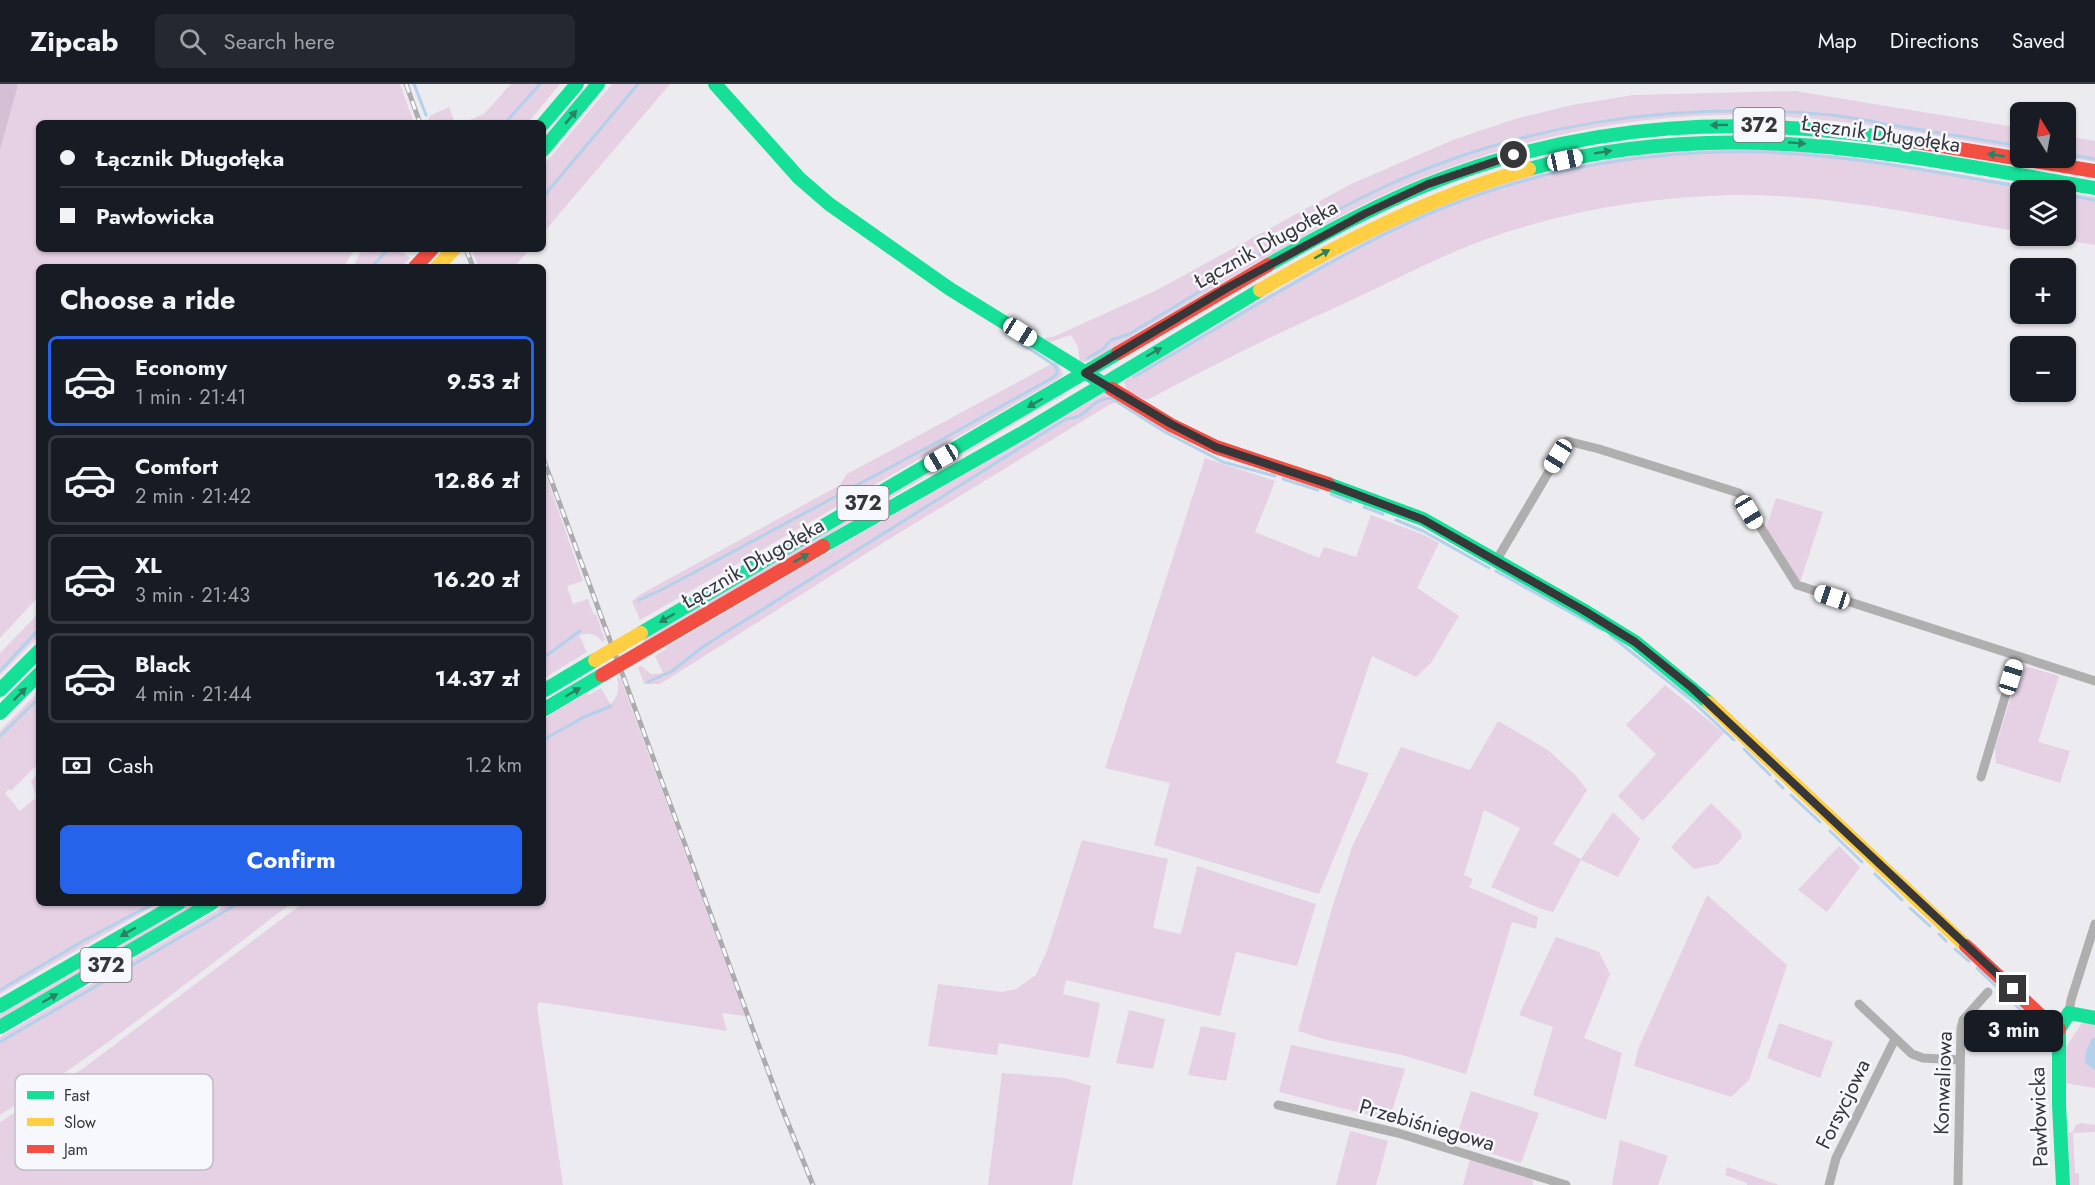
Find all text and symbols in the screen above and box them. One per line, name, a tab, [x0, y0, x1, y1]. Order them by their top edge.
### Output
search box	[155, 14, 575, 68]
text: Zipcab	[30, 21, 119, 62]
icon: search	[176, 25, 209, 58]
text: Search here	[224, 25, 335, 57]
text: Map	[1818, 26, 1857, 56]
text: Directions	[1890, 26, 1979, 56]
text: Saved	[2012, 26, 2065, 56]
north arrow	[2010, 102, 2076, 168]
map controls	[2010, 102, 2076, 402]
road number: 372	[1734, 108, 1784, 142]
street label: Łącznik Długołęka	[1799, 108, 1962, 160]
one-way arrow	[564, 109, 577, 125]
one-way arrow	[1709, 120, 1728, 130]
one-way arrow	[1788, 138, 1807, 148]
route start	[1500, 141, 1527, 168]
text: Łącznik Długołęka	[96, 142, 284, 174]
car	[1546, 147, 1584, 173]
one-way arrow	[1594, 148, 1613, 157]
one-way arrow	[1986, 150, 2005, 159]
button: layers	[2010, 180, 2076, 246]
street label: Łącznik Długołęka	[1188, 192, 1343, 296]
text: Pawłowicka	[96, 200, 214, 232]
one-way arrow	[1314, 250, 1331, 260]
button: +	[2010, 258, 2076, 324]
text: Choose a ride	[60, 280, 235, 319]
car	[1000, 315, 1040, 349]
button: −	[2010, 336, 2076, 402]
one-way arrow	[1146, 347, 1162, 358]
text: Economy	[135, 351, 227, 383]
icon: car	[63, 354, 117, 408]
text: 9.53 zł	[447, 365, 519, 397]
text: 1 min · 21:41	[135, 383, 246, 412]
one-way arrow	[1026, 398, 1043, 408]
car	[1541, 436, 1575, 476]
car	[921, 441, 961, 475]
text: Comfort	[135, 450, 218, 482]
icon: car	[63, 453, 117, 507]
text: 12.86 zł	[434, 464, 519, 496]
text: 2 min · 21:42	[135, 482, 251, 511]
road number: 372	[838, 486, 888, 520]
car	[1732, 492, 1766, 532]
street label: Łącznik Długołęka	[675, 510, 830, 616]
text: XL	[135, 549, 162, 581]
icon: car	[63, 552, 117, 606]
one-way arrow	[793, 554, 810, 564]
text: 16.20 zł	[433, 563, 519, 595]
text: 3 min · 21:43	[135, 581, 250, 610]
car	[1812, 583, 1852, 611]
one-way arrow	[659, 612, 675, 623]
text: Black	[135, 648, 191, 680]
icon: car	[63, 651, 117, 705]
car	[1997, 657, 2025, 697]
text: 14.37 zł	[435, 662, 519, 694]
text: 4 min · 21:44	[135, 680, 252, 709]
one-way arrow	[12, 687, 26, 701]
one-way arrow	[565, 687, 581, 698]
icon: cash	[60, 749, 93, 782]
text: Cash	[108, 749, 154, 781]
text: 1.2 km	[465, 751, 522, 780]
button: Confirm	[60, 825, 522, 894]
one-way arrow	[119, 927, 136, 937]
road number: 372	[80, 948, 132, 982]
route end	[1999, 975, 2026, 1002]
one-way arrow	[42, 993, 59, 1003]
callout: 3 min	[1964, 1010, 2062, 1052]
text: 3 min	[1988, 1016, 2039, 1045]
street label: Konwaliowa	[1926, 1031, 1960, 1135]
street label: Forsycjowa	[1808, 1054, 1878, 1154]
street label: Pawłowicka	[2022, 1066, 2056, 1168]
legend	[15, 1074, 213, 1170]
text: Fast	[64, 1084, 90, 1107]
street label: Przebiśniegowa	[1356, 1091, 1498, 1159]
text: Slow	[64, 1111, 96, 1134]
text: Jam	[62, 1138, 88, 1161]

